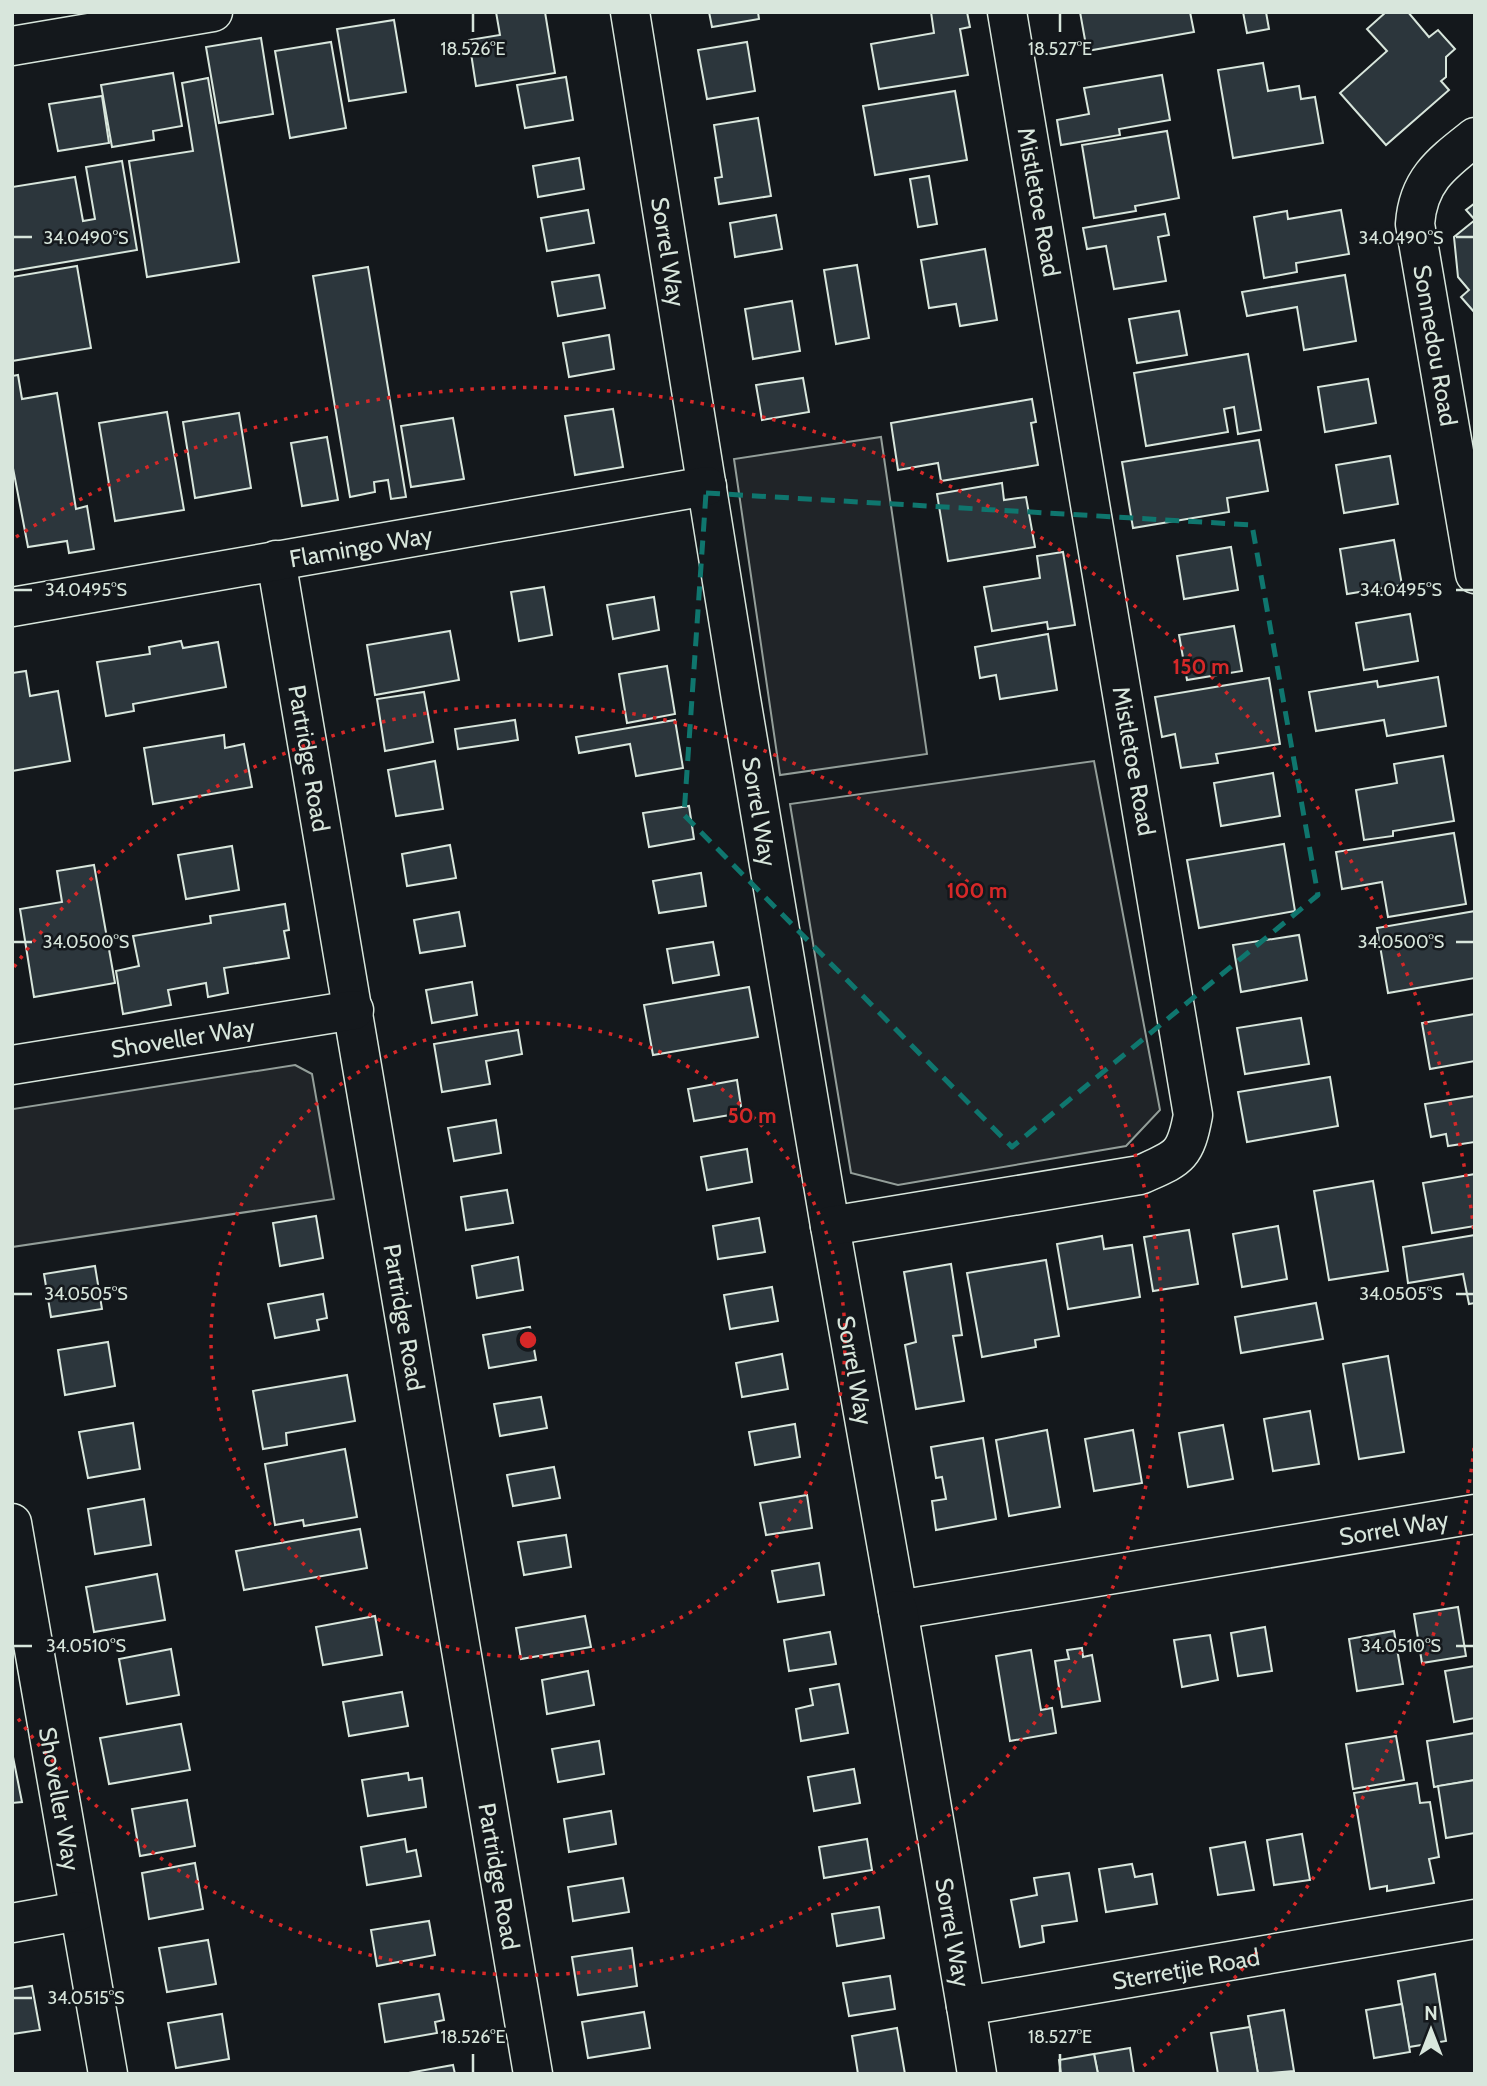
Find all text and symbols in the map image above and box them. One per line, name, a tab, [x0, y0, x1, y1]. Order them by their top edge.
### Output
text: 18.526°E	[441, 38, 505, 60]
text: 18.527°E	[1028, 38, 1092, 60]
street label: Mistletoe Road	[1012, 125, 1066, 279]
street label: Sorrel Way	[646, 195, 692, 309]
text: 34.0490°S	[44, 227, 128, 249]
text: 34.0490°S	[1359, 227, 1443, 249]
street label: Sonnedou Road	[1408, 263, 1464, 428]
street label: Flamingo Way	[287, 520, 435, 573]
text: 34.0495°S	[45, 579, 127, 601]
text: 34.0495°S	[1360, 579, 1442, 601]
text: 150 m	[1173, 654, 1229, 679]
street label: Partridge Road	[283, 683, 336, 834]
street label: Mistletoe Road	[1107, 684, 1161, 838]
street label: Sorrel Way	[737, 755, 783, 868]
text: 100 m	[947, 878, 1007, 903]
text: 34.0500°S	[43, 931, 129, 953]
text: 34.0500°S	[1358, 931, 1444, 953]
street label: Shoveller Way	[109, 1012, 257, 1063]
text: 50 m	[727, 1103, 777, 1128]
street label: Partridge Road	[378, 1242, 431, 1393]
text: 34.0505°S	[44, 1283, 128, 1305]
text: 34.0505°S	[1359, 1283, 1443, 1305]
street label: Sorrel Way	[832, 1313, 879, 1427]
centre of rings	[516, 1328, 540, 1352]
street label: Sorrel Way	[1337, 1504, 1451, 1551]
text: 34.0510°S	[46, 1635, 126, 1657]
text: 34.0510°S	[1361, 1635, 1441, 1657]
street label: Shoveller Way	[33, 1725, 87, 1873]
street label: Partridge Road	[473, 1801, 526, 1952]
street label: Sorrel Way	[930, 1875, 977, 1989]
street label: Sterretjie Road	[1110, 1942, 1262, 1995]
text: 34.0515°S	[48, 1987, 124, 2009]
north arrow	[1396, 1995, 1466, 2065]
text: N	[1424, 2002, 1438, 2025]
text: 18.526°E	[441, 2026, 505, 2048]
text: 18.527°E	[1028, 2026, 1092, 2048]

